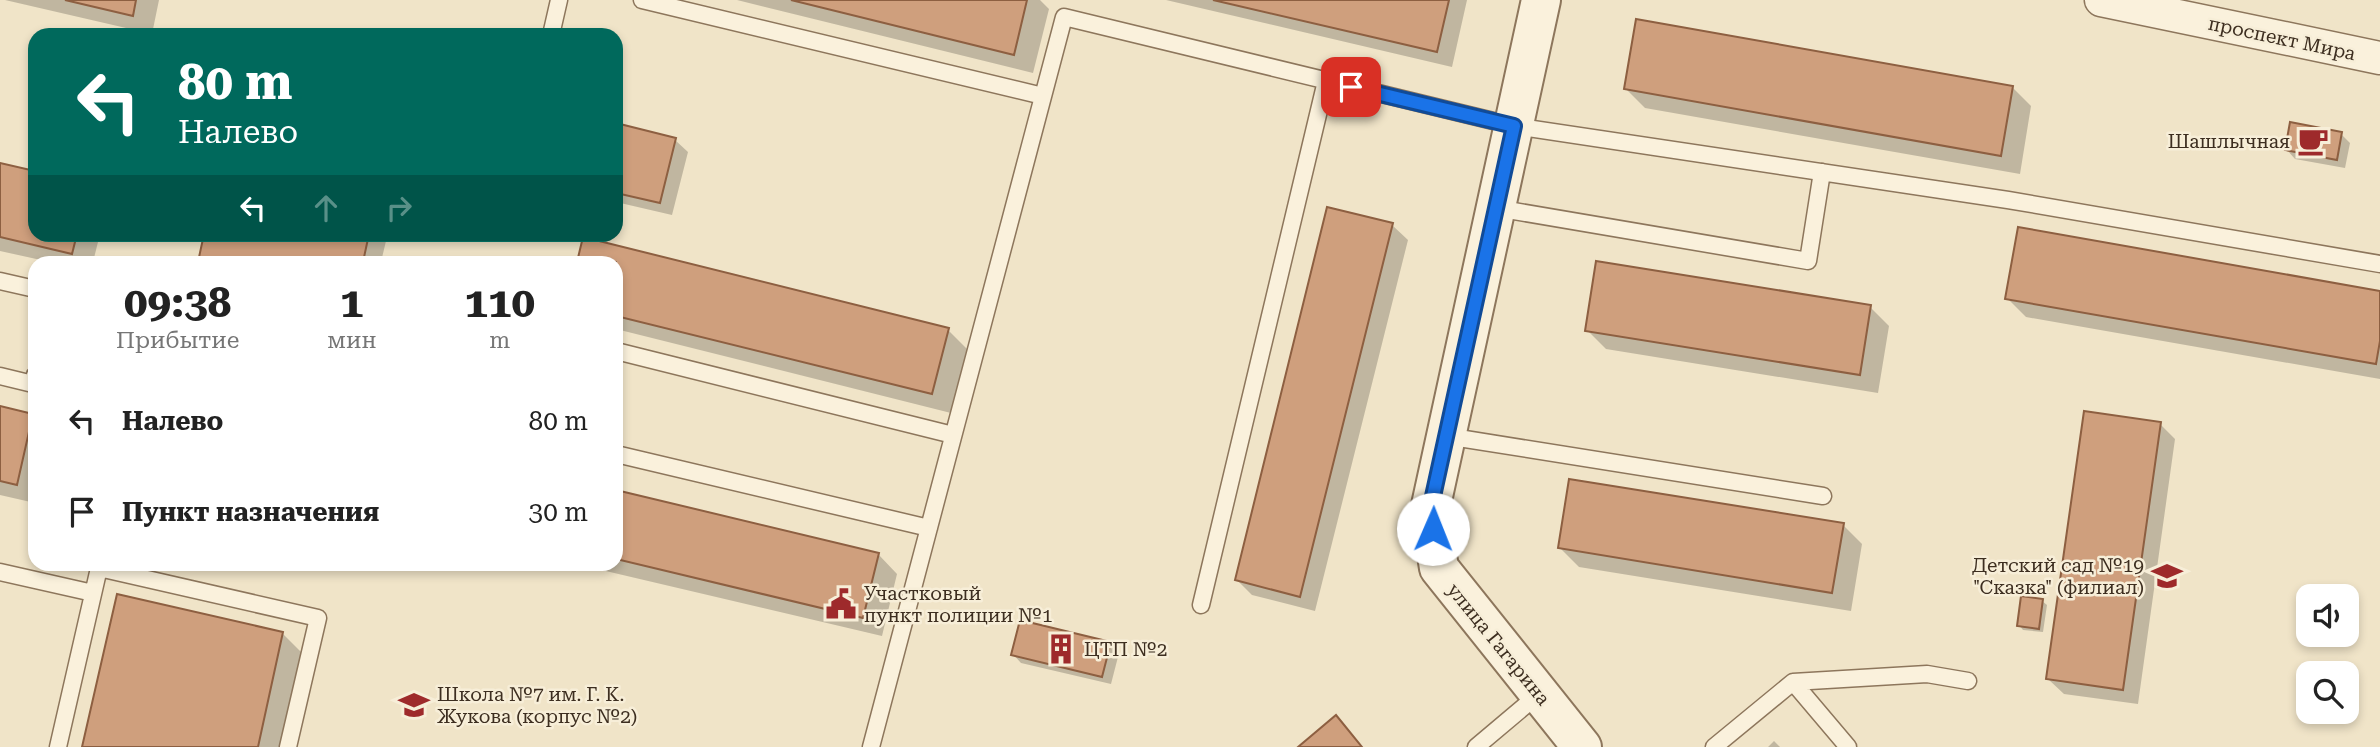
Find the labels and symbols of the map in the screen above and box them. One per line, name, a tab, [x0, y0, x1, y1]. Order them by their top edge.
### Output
street label: проспект Мира	[2206, 12, 2358, 65]
pin	[1321, 57, 1381, 117]
cafe icon: Шашлычная	[2296, 124, 2330, 158]
place label: Шашлычная	[2168, 130, 2290, 153]
position arrow	[1396, 492, 1470, 566]
place label: Детский сад №19 "Сказка" (филиал)	[1972, 554, 2144, 599]
school or university icon: Детский сад №19 "Сказка" (филиал)	[2150, 559, 2184, 593]
street label: улица Гагарина	[1442, 579, 1555, 711]
place label: Участковый пункт полиции №1	[864, 582, 1053, 627]
public building icon: Участковый пункт полиции №1	[824, 587, 858, 621]
building icon: ЦТП №2	[1044, 632, 1078, 666]
place label: ЦТП №2	[1084, 638, 1167, 661]
place label: Школа №7 им. Г. К. Жукова (корпус №2)	[437, 683, 637, 728]
school or university icon: Школа №7 им. Г. К. Жукова (корпус №2)	[397, 688, 431, 722]

